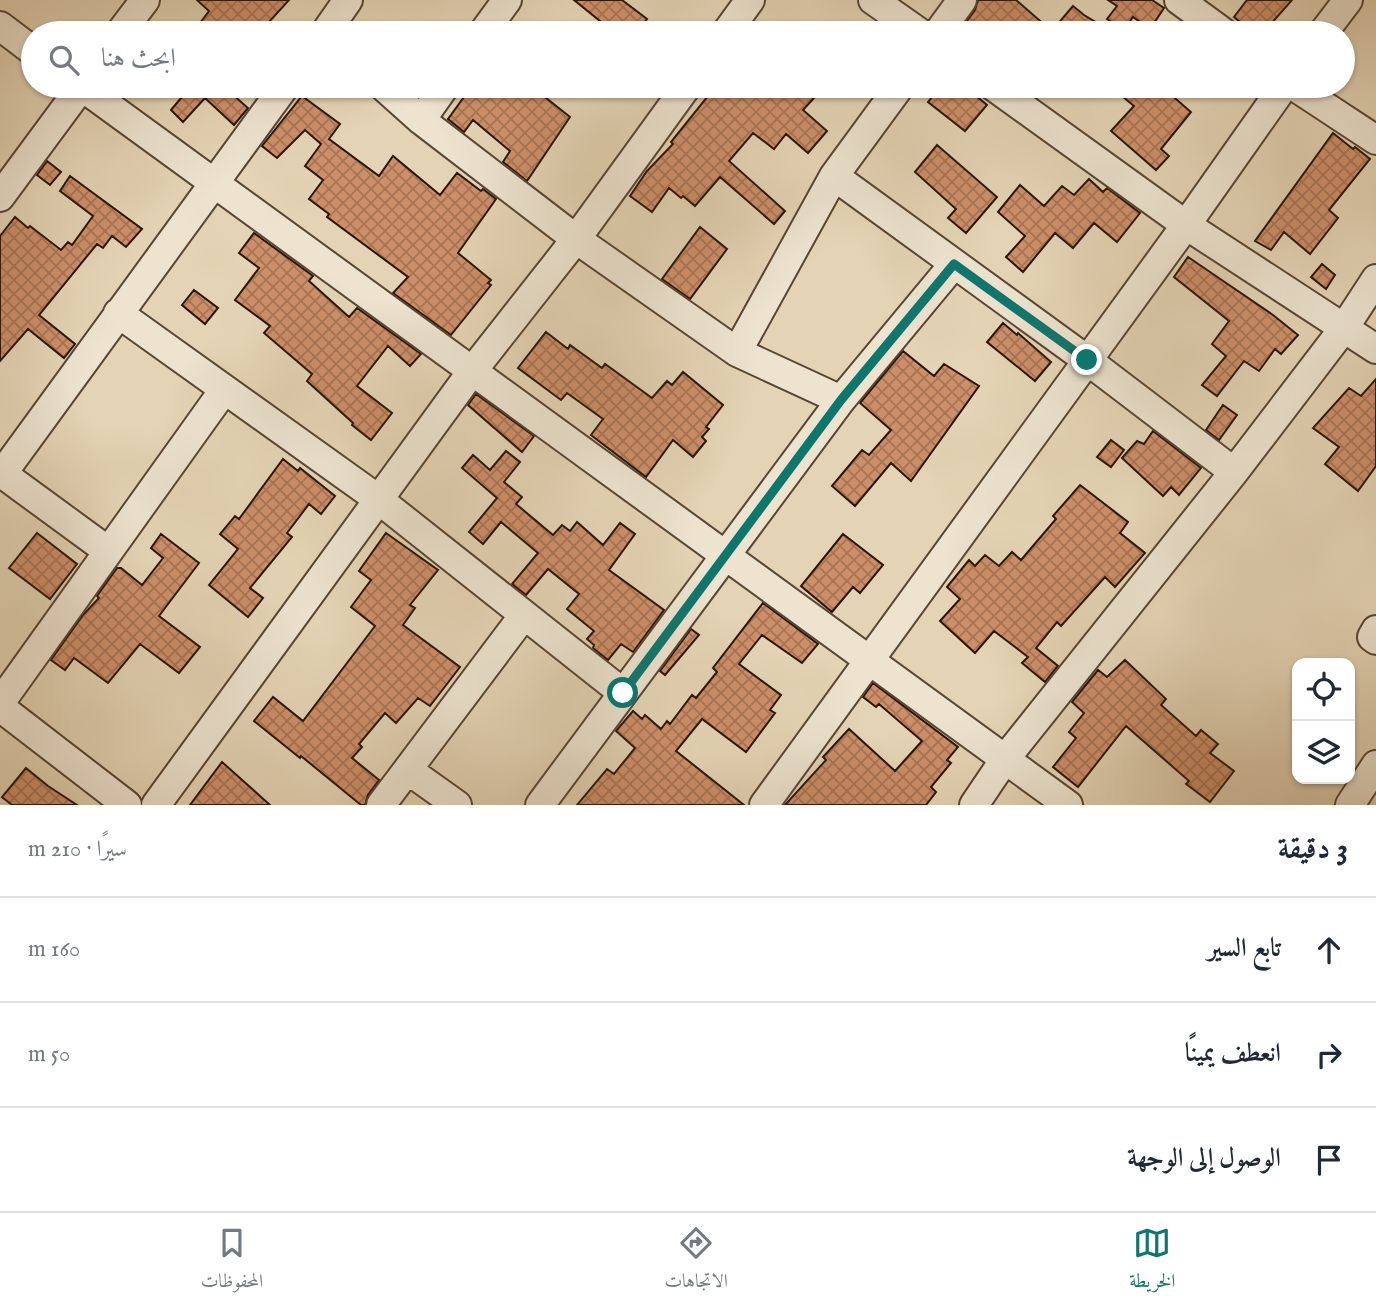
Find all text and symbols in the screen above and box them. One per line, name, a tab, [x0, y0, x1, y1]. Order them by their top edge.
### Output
search box	[21, 21, 1355, 98]
icon: search	[45, 41, 83, 79]
text: ابحث هنا	[101, 42, 176, 75]
route end	[1071, 344, 1102, 375]
map controls	[1292, 658, 1355, 784]
button: locate	[1292, 658, 1355, 721]
route start	[607, 677, 638, 708]
button: layers	[1292, 721, 1355, 784]
text: 3 دقيقة	[1278, 831, 1348, 869]
text: سيرًا · 210 m	[28, 835, 127, 864]
icon: ahead	[1310, 931, 1348, 969]
text: تابع السير	[1207, 932, 1281, 965]
text: 160 m	[28, 935, 80, 964]
icon: right	[1310, 1036, 1348, 1074]
text: انعطف يمينًا	[1185, 1037, 1281, 1070]
text: 50 m	[28, 1040, 70, 1069]
icon: arrive	[1310, 1141, 1348, 1179]
text: الوصول إلى الوجهة	[1127, 1142, 1281, 1175]
tab: المحفوظات	[201, 1224, 263, 1299]
tab: الاتجاهات	[664, 1224, 728, 1299]
tab: الخريطة	[1129, 1224, 1175, 1299]

